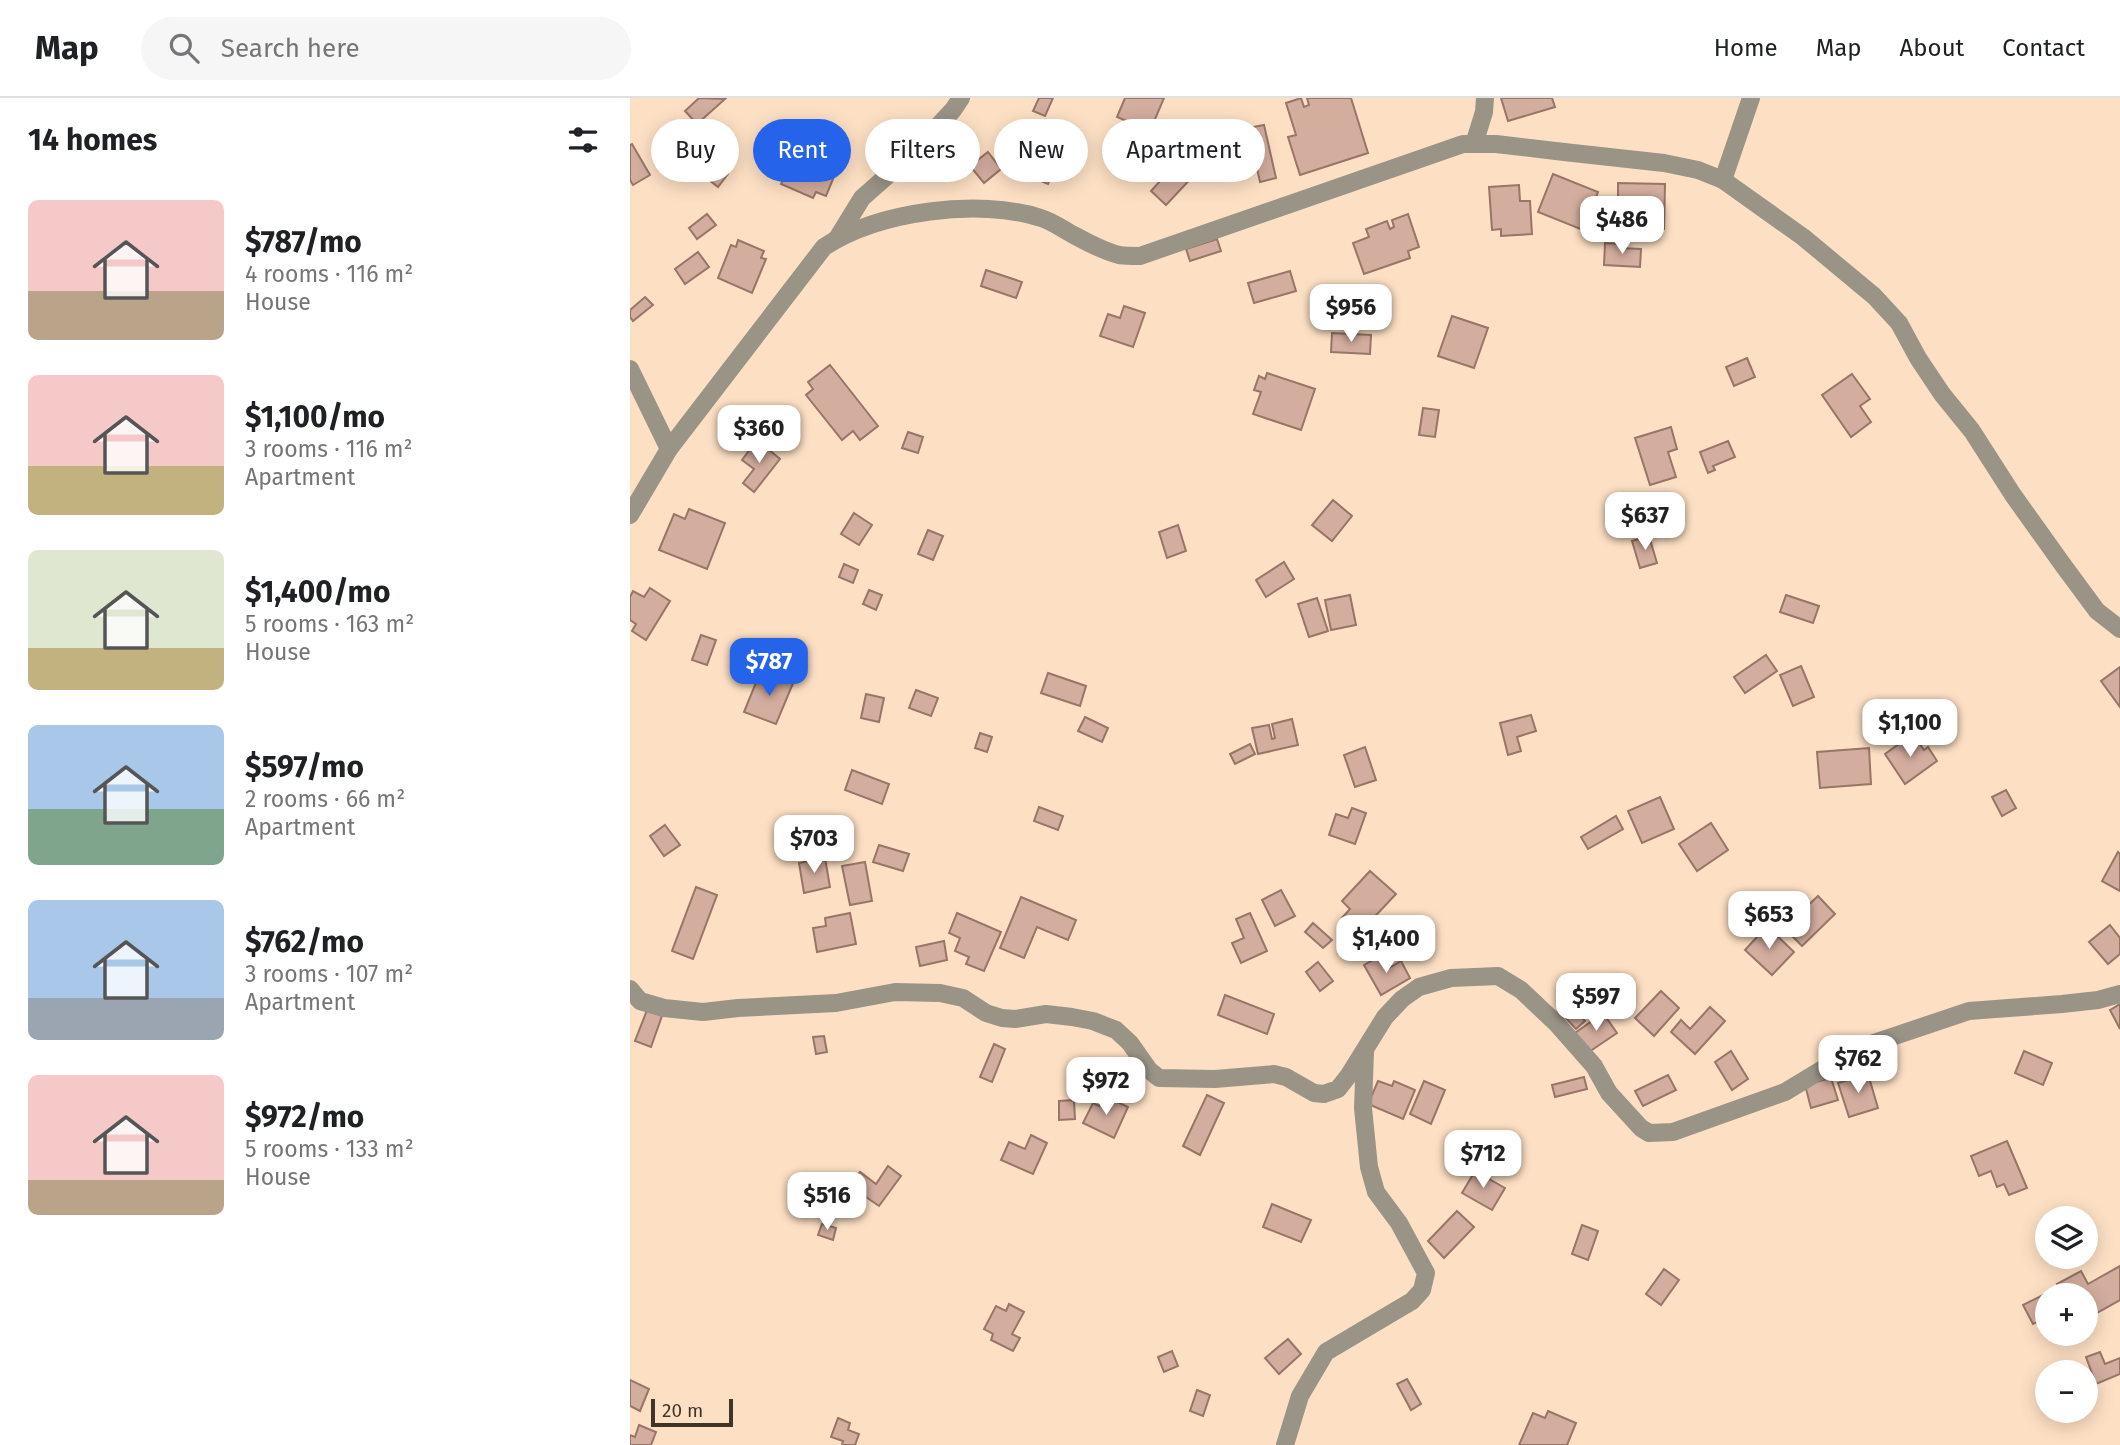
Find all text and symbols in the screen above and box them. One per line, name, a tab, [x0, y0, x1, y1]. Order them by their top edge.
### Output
search box	[141, 17, 631, 80]
text: Map	[35, 28, 99, 68]
icon: search	[165, 29, 203, 67]
text: Search here	[221, 33, 360, 64]
text: Home	[1714, 34, 1778, 62]
text: Map	[1816, 34, 1862, 62]
text: About	[1900, 34, 1964, 62]
text: Contact	[2002, 34, 2085, 62]
chip: Buy	[651, 119, 739, 182]
chip: Rent	[753, 119, 851, 182]
chip: Filters	[865, 119, 980, 182]
chip: New	[994, 119, 1088, 182]
chip: Apartment	[1102, 119, 1265, 182]
icon: filters	[564, 121, 602, 159]
text: 14 homes	[28, 122, 157, 158]
pin: $486	[1581, 197, 1663, 256]
text: $486	[1596, 205, 1648, 233]
text: $787/mo	[245, 224, 362, 260]
icon: home	[84, 228, 168, 312]
text: 4 rooms · 116 m²	[245, 260, 413, 288]
pin: $956	[1310, 285, 1392, 344]
text: House	[245, 288, 311, 316]
text: $956	[1326, 293, 1376, 321]
text: $1,100/mo	[245, 399, 385, 435]
icon: home	[84, 403, 168, 487]
pin: $360	[718, 406, 800, 465]
text: $360	[733, 414, 785, 442]
text: 3 rooms · 116 m²	[245, 435, 413, 463]
text: Apartment	[245, 463, 355, 491]
pin: $637	[1604, 492, 1686, 552]
text: $637	[1621, 501, 1669, 529]
text: $1,400/mo	[245, 574, 390, 610]
icon: home	[84, 578, 168, 662]
text: 5 rooms · 163 m²	[245, 610, 414, 638]
text: House	[245, 638, 311, 666]
pin: $787	[728, 638, 810, 698]
text: $787	[746, 647, 792, 675]
pin: $1,100	[1853, 700, 1967, 759]
text: $1,100	[1878, 708, 1942, 736]
text: $597/mo	[245, 749, 364, 785]
icon: home	[84, 753, 168, 837]
text: 2 rooms · 66 m²	[245, 785, 405, 813]
text: Apartment	[245, 813, 355, 841]
pin: $703	[773, 816, 855, 875]
text: $703	[790, 824, 838, 852]
pin: $653	[1728, 892, 1810, 951]
text: $653	[1744, 900, 1794, 928]
pin: $1,400	[1329, 916, 1443, 975]
text: $762/mo	[245, 924, 364, 960]
text: $1,400	[1352, 924, 1420, 952]
icon: home	[84, 928, 168, 1012]
text: 3 rooms · 107 m²	[245, 960, 413, 988]
pin: $597	[1555, 974, 1637, 1033]
text: $597	[1572, 982, 1620, 1010]
text: Apartment	[245, 988, 355, 1016]
pin: $762	[1817, 1035, 1899, 1095]
text: $762	[1834, 1044, 1882, 1072]
pin: $972	[1065, 1058, 1147, 1117]
text: $972	[1082, 1066, 1130, 1094]
text: $972/mo	[245, 1099, 364, 1135]
icon: home	[84, 1103, 168, 1187]
pin: $712	[1442, 1130, 1524, 1190]
text: 5 rooms · 133 m²	[245, 1135, 414, 1163]
text: $712	[1460, 1139, 1506, 1167]
text: House	[245, 1163, 311, 1191]
pin: $516	[786, 1172, 868, 1232]
text: $516	[803, 1181, 851, 1209]
map controls	[2035, 1206, 2098, 1423]
button: layers	[2035, 1206, 2098, 1269]
button: +	[2035, 1283, 2098, 1346]
button: −	[2035, 1360, 2098, 1423]
scale bar	[651, 1396, 733, 1428]
text: 20 m	[662, 1399, 703, 1422]

